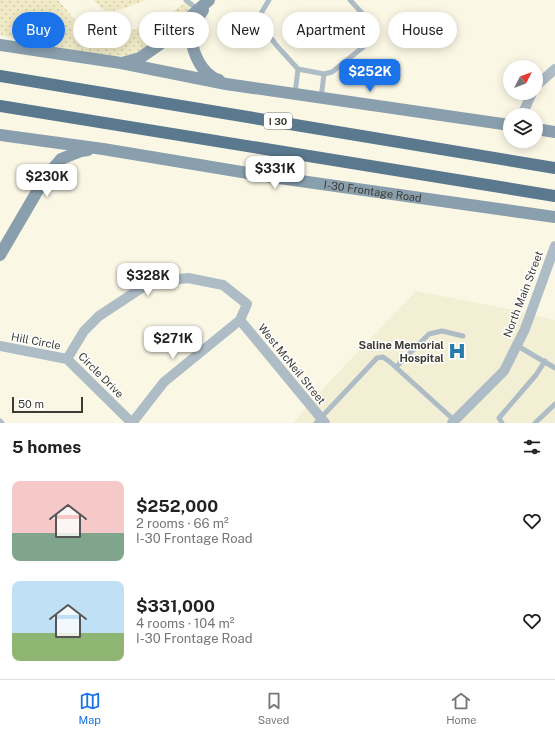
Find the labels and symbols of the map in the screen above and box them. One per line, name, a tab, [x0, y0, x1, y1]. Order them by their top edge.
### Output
pin: $252K	[342, 59, 398, 93]
north arrow	[503, 60, 543, 100]
road number: I 30	[264, 113, 292, 129]
pin: $331K	[247, 156, 303, 190]
pin: $230K	[19, 164, 75, 198]
street label: I-30 Frontage Road	[323, 178, 422, 204]
street label: North Main Street	[501, 249, 545, 339]
pin: $328K	[120, 263, 176, 297]
street label: West McNeil Street	[256, 322, 328, 406]
pin: $271K	[145, 326, 201, 360]
street label: Hill Circle	[10, 330, 62, 352]
place label: Saline Memorial Hospital	[359, 339, 444, 364]
hospital icon: Saline Memorial Hospital	[447, 341, 467, 361]
street label: Circle Drive	[76, 350, 126, 400]
scale bar	[12, 395, 83, 414]

